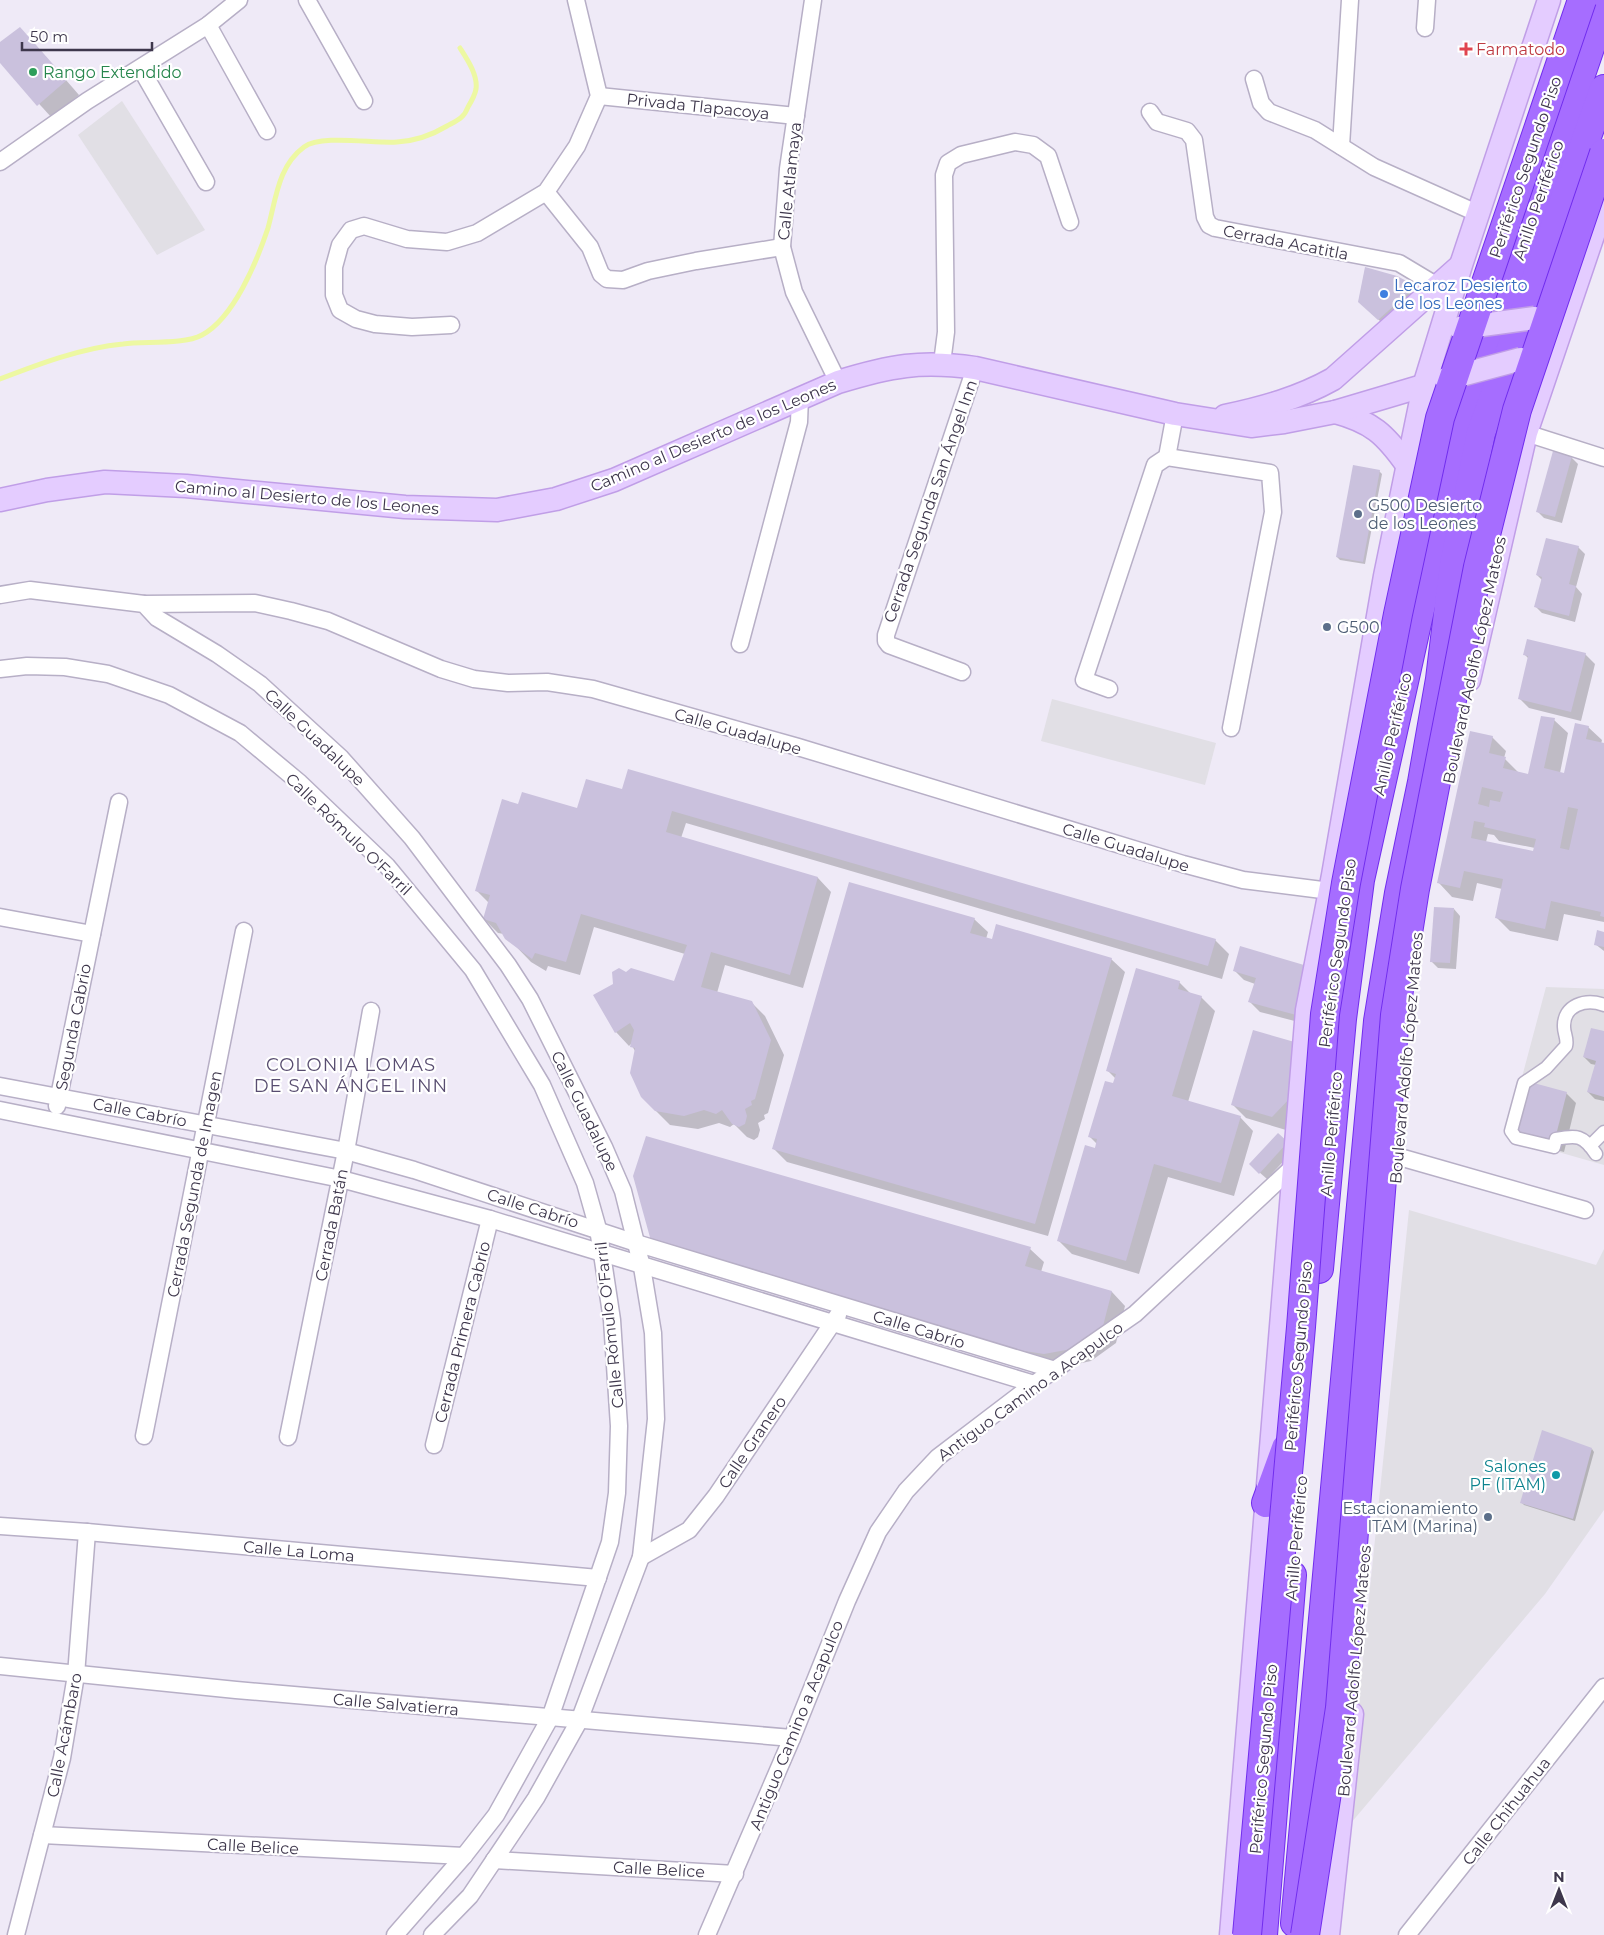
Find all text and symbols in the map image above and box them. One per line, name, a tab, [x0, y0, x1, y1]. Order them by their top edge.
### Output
scale bar	[22, 20, 152, 52]
text: 50 m	[30, 27, 68, 46]
place label: Farmatodo	[1476, 40, 1565, 59]
marker: Farmatodo	[1460, 43, 1472, 55]
place label: Rango Extendido	[43, 63, 182, 82]
marker: Rango Extendido	[27, 66, 39, 78]
street label: Periférico Segundo Piso	[1485, 74, 1566, 261]
street label: Privada Tlapacoya	[626, 90, 770, 123]
street label: Calle Atlamaya	[774, 121, 805, 241]
street label: Anillo Periférico	[1509, 138, 1568, 263]
street label: Cerrada Acatitla	[1222, 221, 1350, 264]
place label: Lecaroz Desierto de los Leones	[1394, 276, 1527, 313]
marker: Lecaroz Desierto de los Leones	[1378, 288, 1390, 300]
street label: Camino al Desierto de los Leones	[588, 375, 839, 496]
street label: Cerrada Segunda San Ángel Inn	[880, 377, 981, 625]
street label: Camino al Desierto de los Leones	[174, 476, 440, 519]
place label: G500 Desierto de los Leones	[1368, 496, 1482, 533]
marker: G500 Desierto de los Leones	[1352, 508, 1364, 520]
street label: Boulevard Adolfo López Mateos	[1439, 535, 1510, 785]
place label: G500	[1337, 618, 1380, 637]
marker: G500	[1321, 621, 1333, 633]
street label: Anillo Periférico	[1369, 671, 1416, 797]
street label: Calle Guadalupe	[261, 685, 369, 790]
street label: Calle Guadalupe	[672, 704, 804, 759]
street label: Calle Rómulo O'Farril	[282, 769, 416, 899]
street label: Calle Guadalupe	[1060, 819, 1192, 876]
street label: Periférico Segundo Piso	[1315, 857, 1360, 1049]
street label: Boulevard Adolfo López Mateos	[1386, 931, 1427, 1185]
street label: Segunda Cabrio	[52, 962, 95, 1092]
street label: Calle Guadalupe	[547, 1048, 622, 1175]
district label: COLONIA LOMAS DE SAN ÁNGEL INN	[254, 1054, 448, 1097]
street label: Cerrada Segunda de Imagen	[163, 1069, 226, 1299]
street label: Anillo Periférico	[1317, 1071, 1346, 1197]
street label: Calle Cabrío	[91, 1094, 188, 1131]
street label: Cerrada Batán	[311, 1167, 352, 1283]
street label: Calle Cabrío	[485, 1185, 581, 1232]
street label: Cerrada Primera Cabrio	[431, 1239, 494, 1425]
street label: Calle Rómulo O'Farril	[591, 1241, 628, 1409]
street label: Periférico Segundo Piso	[1281, 1260, 1316, 1452]
street label: Calle Cabrío	[871, 1306, 967, 1352]
street label: Antiguo Camino a Acapulco	[934, 1318, 1127, 1465]
street label: Calle Granero	[714, 1392, 790, 1492]
place label: Salones PF (ITAM)	[1470, 1457, 1546, 1494]
marker: Salones PF (ITAM)	[1550, 1469, 1562, 1481]
street label: Anillo Periférico	[1282, 1475, 1311, 1601]
place label: Estacionamiento ITAM (Marina)	[1343, 1499, 1478, 1536]
marker: Estacionamiento ITAM (Marina)	[1482, 1511, 1494, 1523]
street label: Calle La Loma	[242, 1537, 356, 1566]
street label: Boulevard Adolfo López Mateos	[1334, 1544, 1375, 1798]
street label: Antiguo Camino a Acapulco	[746, 1618, 847, 1833]
street label: Periférico Segundo Piso	[1246, 1663, 1281, 1855]
street label: Calle Acámbaro	[43, 1671, 86, 1799]
street label: Calle Salvatierra	[332, 1690, 460, 1719]
street label: Calle Chihuahua	[1458, 1754, 1554, 1869]
street label: Calle Belice	[207, 1835, 299, 1858]
street label: Calle Belice	[613, 1858, 705, 1881]
north arrow	[1534, 1865, 1584, 1915]
text: N	[1553, 1868, 1565, 1886]

